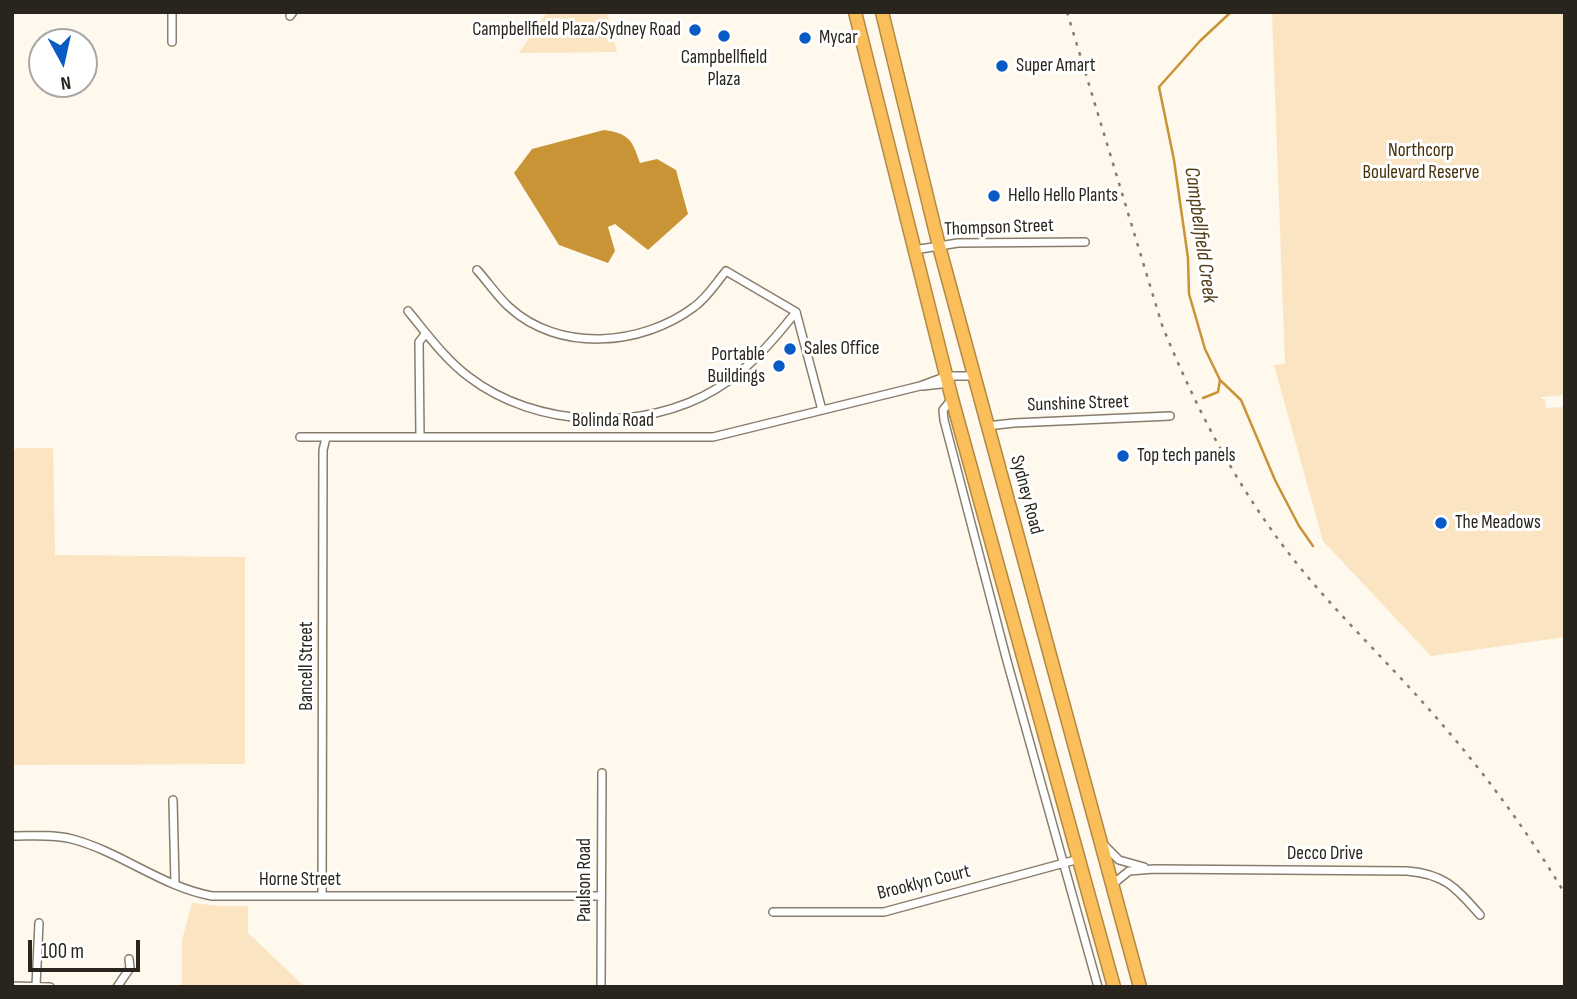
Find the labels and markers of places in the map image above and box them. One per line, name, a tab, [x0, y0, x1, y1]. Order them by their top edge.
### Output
place label: Campbellfield Plaza/Sydney Road	[472, 19, 681, 41]
marker: Campbellfield Plaza/Sydney Road	[687, 22, 703, 38]
place label: Mycar	[819, 27, 858, 49]
marker: Campbellfield Plaza	[716, 28, 732, 44]
marker: Mycar	[797, 30, 813, 46]
place label: Campbellfield Plaza	[681, 47, 767, 91]
place label: Super Amart	[1016, 55, 1096, 77]
marker: Super Amart	[994, 58, 1010, 74]
place label: Hello Hello Plants	[1008, 185, 1118, 207]
marker: Hello Hello Plants	[986, 188, 1002, 204]
place label: Sales Office	[804, 338, 879, 360]
marker: Sales Office	[782, 341, 798, 357]
place label: Portable Buildings	[708, 344, 765, 388]
marker: Portable Buildings	[771, 358, 787, 374]
place label: Top tech panels	[1137, 445, 1236, 467]
marker: Top tech panels	[1115, 448, 1131, 464]
place label: The Meadows	[1455, 512, 1541, 534]
marker: The Meadows	[1433, 515, 1449, 531]

